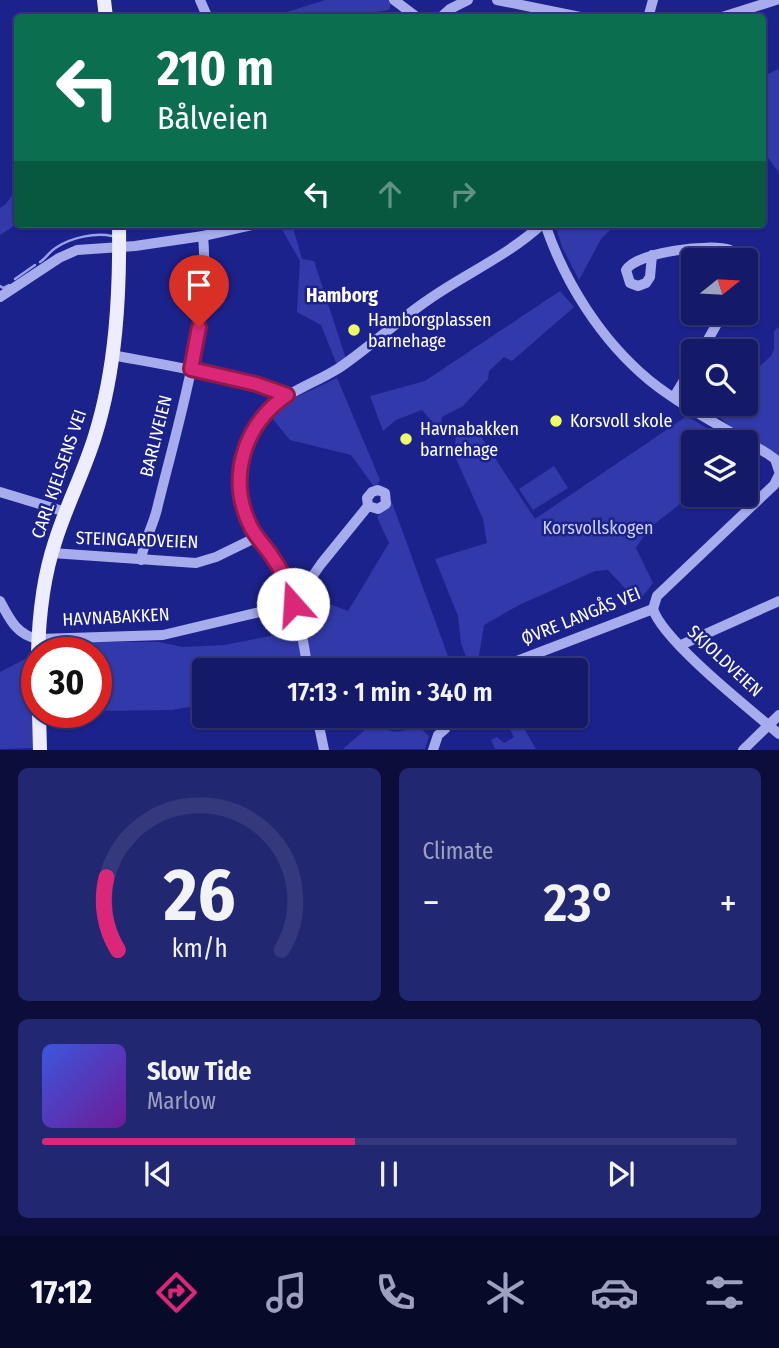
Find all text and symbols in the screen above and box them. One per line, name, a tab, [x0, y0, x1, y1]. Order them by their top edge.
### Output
text: 210 m	[157, 39, 274, 98]
icon: left	[42, 42, 133, 133]
text: Bålveien	[157, 99, 269, 137]
icon: left	[298, 175, 336, 213]
icon: ahead	[371, 175, 409, 213]
icon: right	[444, 175, 482, 213]
north arrow	[681, 248, 758, 326]
map controls	[681, 248, 758, 507]
pin	[169, 255, 229, 327]
icon: arrive	[180, 266, 218, 304]
district label: Hamborg	[306, 284, 379, 307]
place label: Hamborgplassen barnehage	[368, 309, 492, 352]
marker: Hamborgplassen barnehage	[346, 322, 362, 338]
button: search	[681, 339, 758, 416]
street label: BARLIVEIEN	[135, 393, 177, 479]
street label: CARL KJELSENS VEI	[27, 407, 91, 541]
place label: Korsvoll skole	[570, 410, 672, 432]
marker: Korsvoll skole	[548, 413, 564, 429]
place label: Havnabakken barnehage	[420, 418, 519, 461]
button: layers	[681, 430, 758, 507]
marker: Havnabakken barnehage	[398, 431, 414, 447]
park label: Korsvollskogen	[542, 517, 654, 539]
street label: STEINGARDVEIEN	[75, 527, 199, 553]
position arrow	[256, 567, 330, 641]
street label: ØVRE LANGÅS VEI	[518, 581, 644, 650]
street label: HAVNABAKKEN	[62, 603, 170, 631]
street label: SKJOLDVEIEN	[683, 621, 767, 701]
speed limit sign: 30	[21, 637, 112, 728]
text: 17:13 · 1 min · 340 m	[287, 677, 493, 708]
text: Climate	[423, 837, 493, 865]
text: 26	[162, 853, 235, 940]
text: 23°	[543, 872, 616, 935]
text: −	[423, 880, 440, 926]
text: +	[720, 880, 737, 926]
text: km/h	[171, 934, 227, 964]
text: Slow Tide	[147, 1056, 251, 1087]
text: Marlow	[147, 1087, 216, 1115]
icon: previous	[139, 1155, 177, 1193]
icon: pause	[370, 1155, 408, 1193]
icon: next	[602, 1155, 640, 1193]
icon: directions	[152, 1268, 201, 1317]
icon: music	[262, 1268, 311, 1317]
icon: phone	[371, 1268, 420, 1317]
icon: climate	[481, 1268, 530, 1317]
icon: car	[590, 1268, 639, 1317]
icon: filters	[700, 1268, 749, 1317]
text: 17:12	[30, 1273, 92, 1311]

